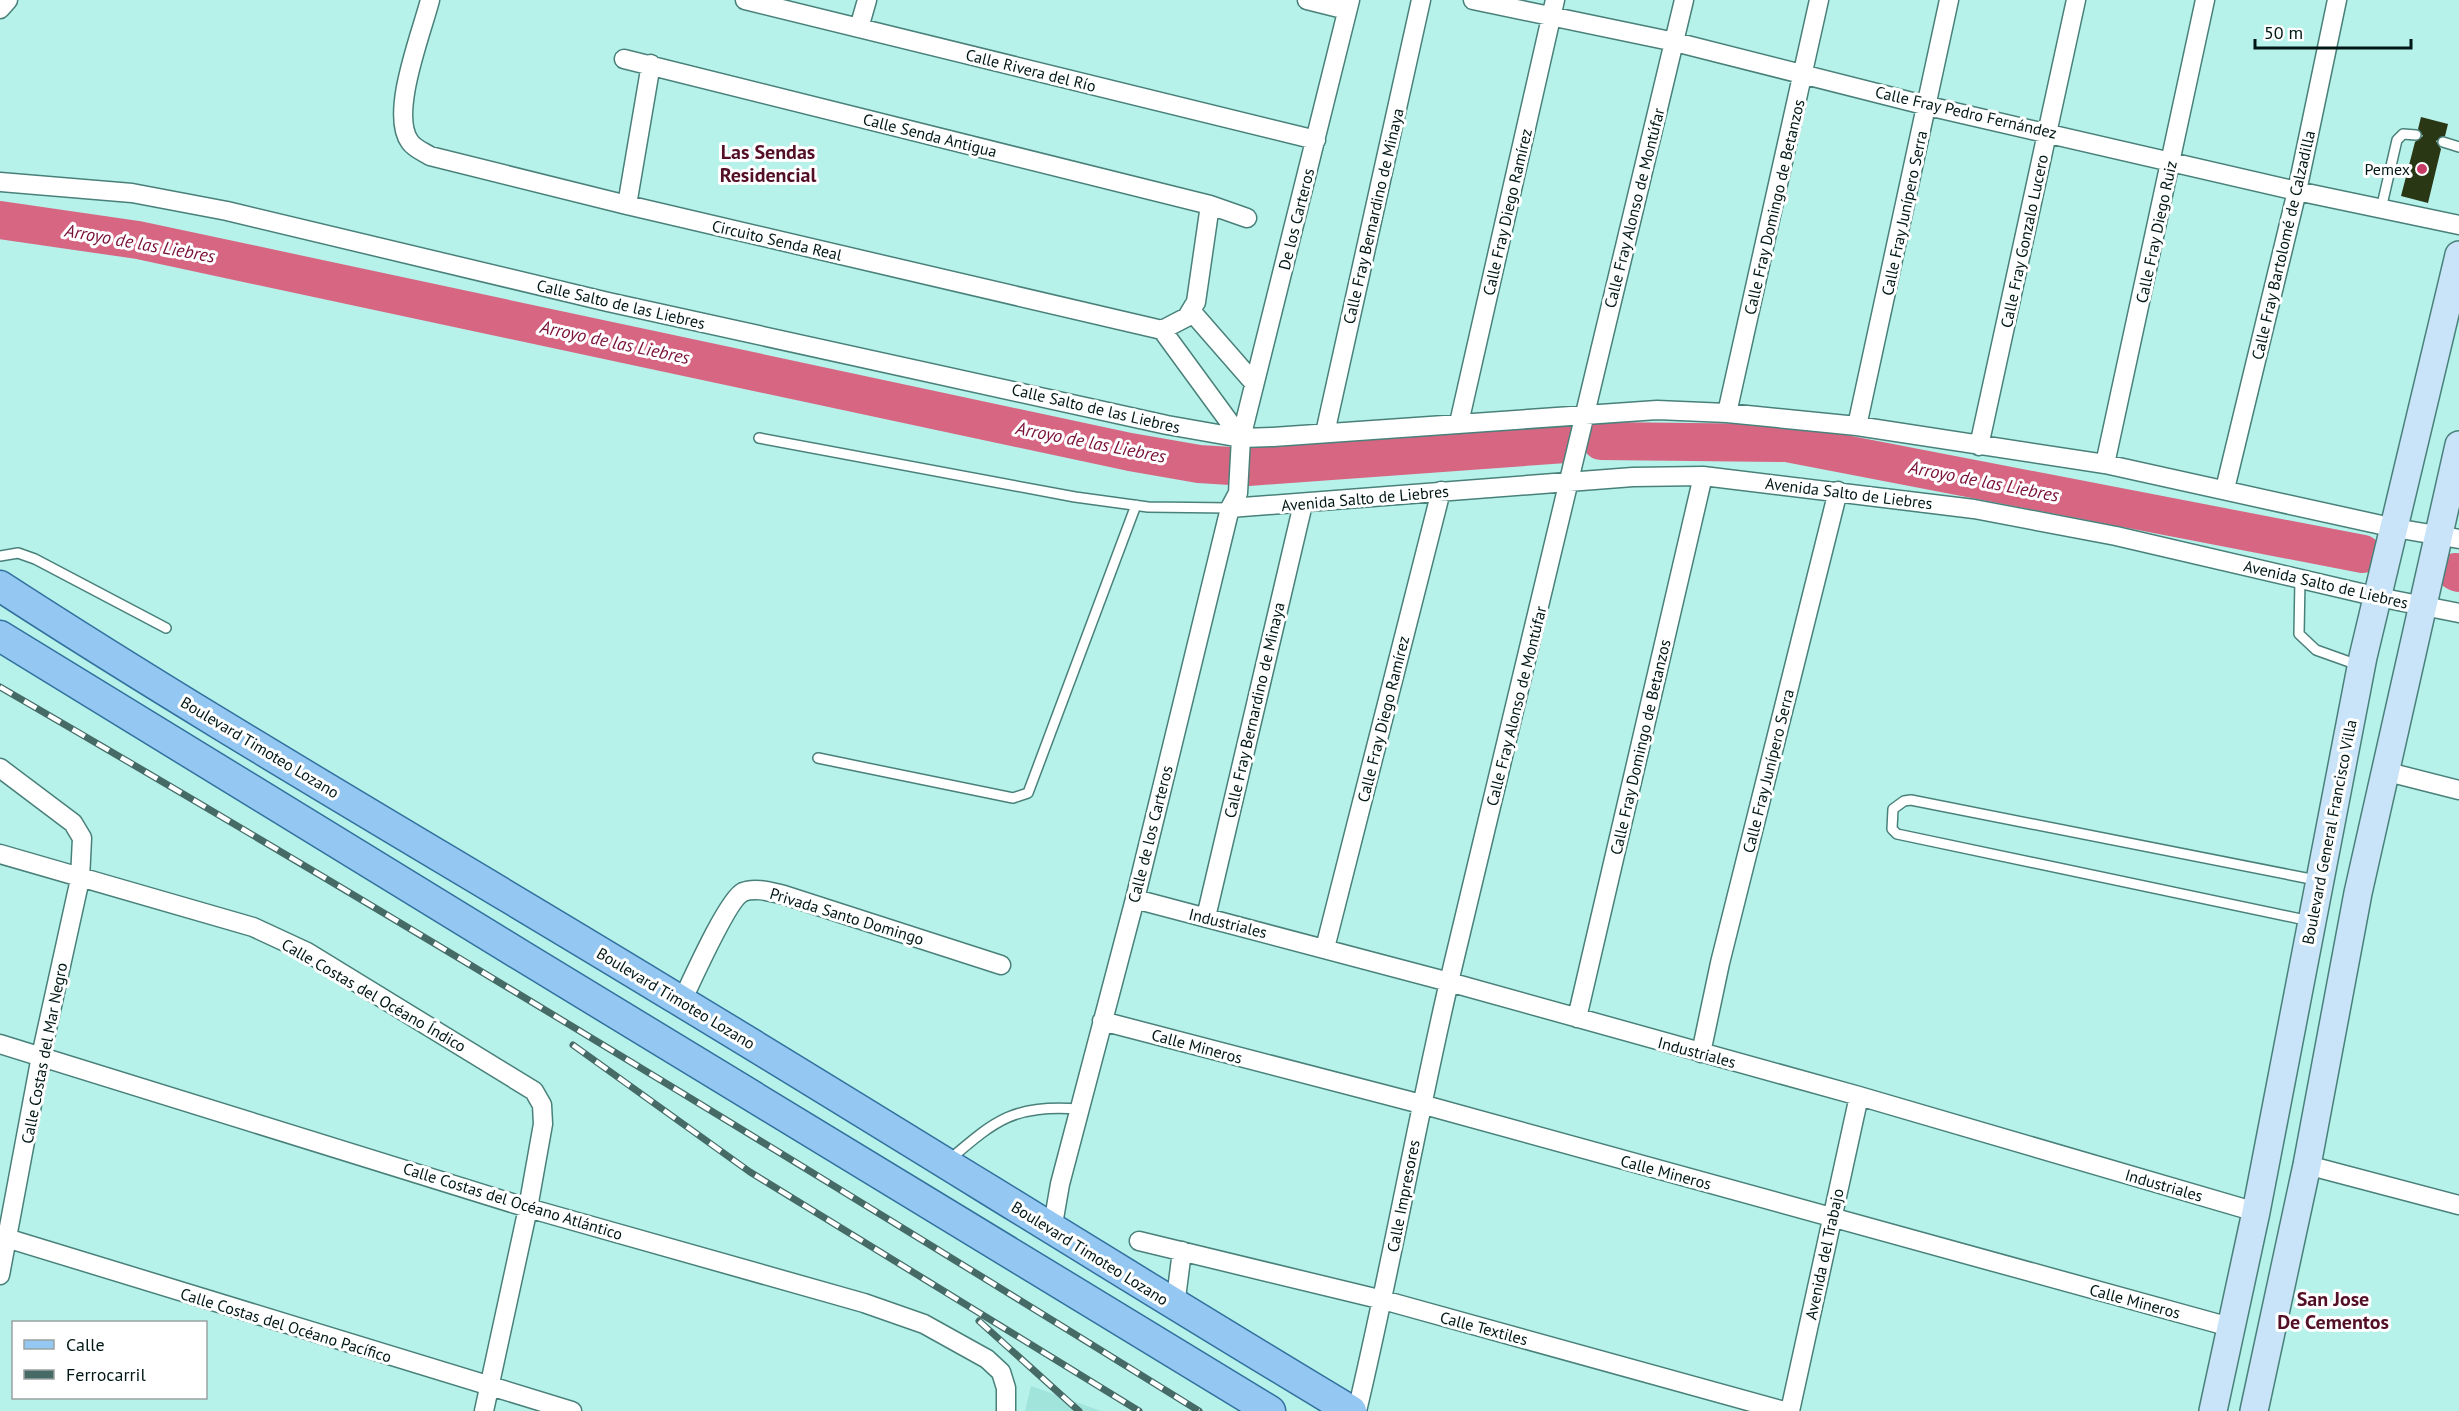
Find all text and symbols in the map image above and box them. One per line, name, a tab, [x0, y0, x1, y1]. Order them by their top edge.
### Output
scale bar	[2255, 12, 2411, 50]
text: 50 m	[2264, 21, 2303, 44]
street label: Calle Rivera del Río	[964, 44, 1098, 96]
street label: Calle Fray Pedro Fernández	[1873, 81, 2059, 143]
street label: Calle Fray Domingo de Betanzos	[1739, 97, 1809, 317]
street label: Calle Fray Alonso de Montúfar	[1599, 105, 1669, 310]
street label: Calle Fray Bernardino de Minaya	[1338, 106, 1408, 326]
street label: Calle Senda Antigua	[861, 109, 999, 161]
street label: Calle Fray Diego Ramírez	[1478, 127, 1536, 297]
street label: Calle Fray Bartolomé de Calzadilla	[2247, 128, 2319, 362]
street label: Calle Fray Junípero Serra	[1877, 129, 1931, 297]
district label: Las Sendas Residencial	[720, 139, 816, 188]
street label: Calle Fray Gonzalo Lucero	[1996, 153, 2052, 329]
street label: Calle Fray Diego Ruiz	[2131, 159, 2181, 305]
place label: Pemex	[2365, 159, 2410, 179]
marker: Pemex	[2415, 162, 2429, 176]
street label: De los Carteros	[1274, 166, 1318, 272]
street label: Circuito Senda Real	[710, 215, 844, 265]
water label: Arroyo de las Liebres	[62, 218, 218, 268]
street label: Calle Salto de las Liebres	[535, 275, 707, 333]
water label: Arroyo de las Liebres	[537, 315, 693, 369]
street label: Calle Salto de las Liebres	[1010, 379, 1182, 437]
water label: Arroyo de las Liebres	[1013, 416, 1169, 468]
water label: Arroyo de las Liebres	[1906, 455, 2062, 507]
street label: Avenida Salto de Liebres	[1764, 473, 1934, 513]
street label: Avenida Salto de Liebres	[1280, 481, 1450, 515]
street label: Avenida Salto de Liebres	[2242, 555, 2410, 613]
street label: Calle Fray Bernardino de Minaya	[1219, 600, 1289, 820]
street label: Calle Fray Alonso de Montúfar	[1481, 603, 1551, 808]
street label: Calle Fray Diego Ramírez	[1353, 634, 1413, 804]
street label: Calle Fray Domingo de Betanzos	[1605, 637, 1675, 857]
street label: Calle Fray Junípero Serra	[1738, 687, 1798, 855]
street label: Boulevard Timoteo Lozano	[177, 692, 343, 802]
street label: Boulevard General Francisco Villa	[2297, 718, 2361, 946]
street label: Calle de los Carteros	[1123, 763, 1177, 905]
street label: Privada Santo Domingo	[768, 883, 926, 949]
street label: Industriales	[1187, 904, 1269, 942]
street label: Calle Costas del Océano Índico	[278, 934, 470, 1056]
street label: Boulevard Timoteo Lozano	[593, 943, 759, 1053]
street label: Calle Costas del Mar Negro	[17, 961, 71, 1145]
street label: Calle Mineros	[1149, 1024, 1245, 1068]
street label: Industriales	[1656, 1032, 1738, 1072]
street label: Calle Impresores	[1382, 1138, 1424, 1254]
street label: Calle Mineros	[1618, 1150, 1714, 1194]
street label: Calle Costas del Océano Atlántico	[401, 1158, 625, 1244]
street label: Industriales	[2123, 1164, 2205, 1206]
street label: Avenida del Trabajo	[1800, 1187, 1848, 1321]
street label: Boulevard Timoteo Lozano	[1008, 1196, 1172, 1310]
street label: Calle Mineros	[2087, 1279, 2183, 1323]
street label: Calle Costas del Océano Pacífico	[178, 1283, 394, 1367]
district label: San Jose De Cementos	[2277, 1286, 2389, 1335]
street label: Calle Textiles	[1438, 1307, 1530, 1349]
legend	[12, 1321, 207, 1399]
text: Calle	[66, 1333, 105, 1356]
text: Ferrocarril	[66, 1363, 146, 1386]

